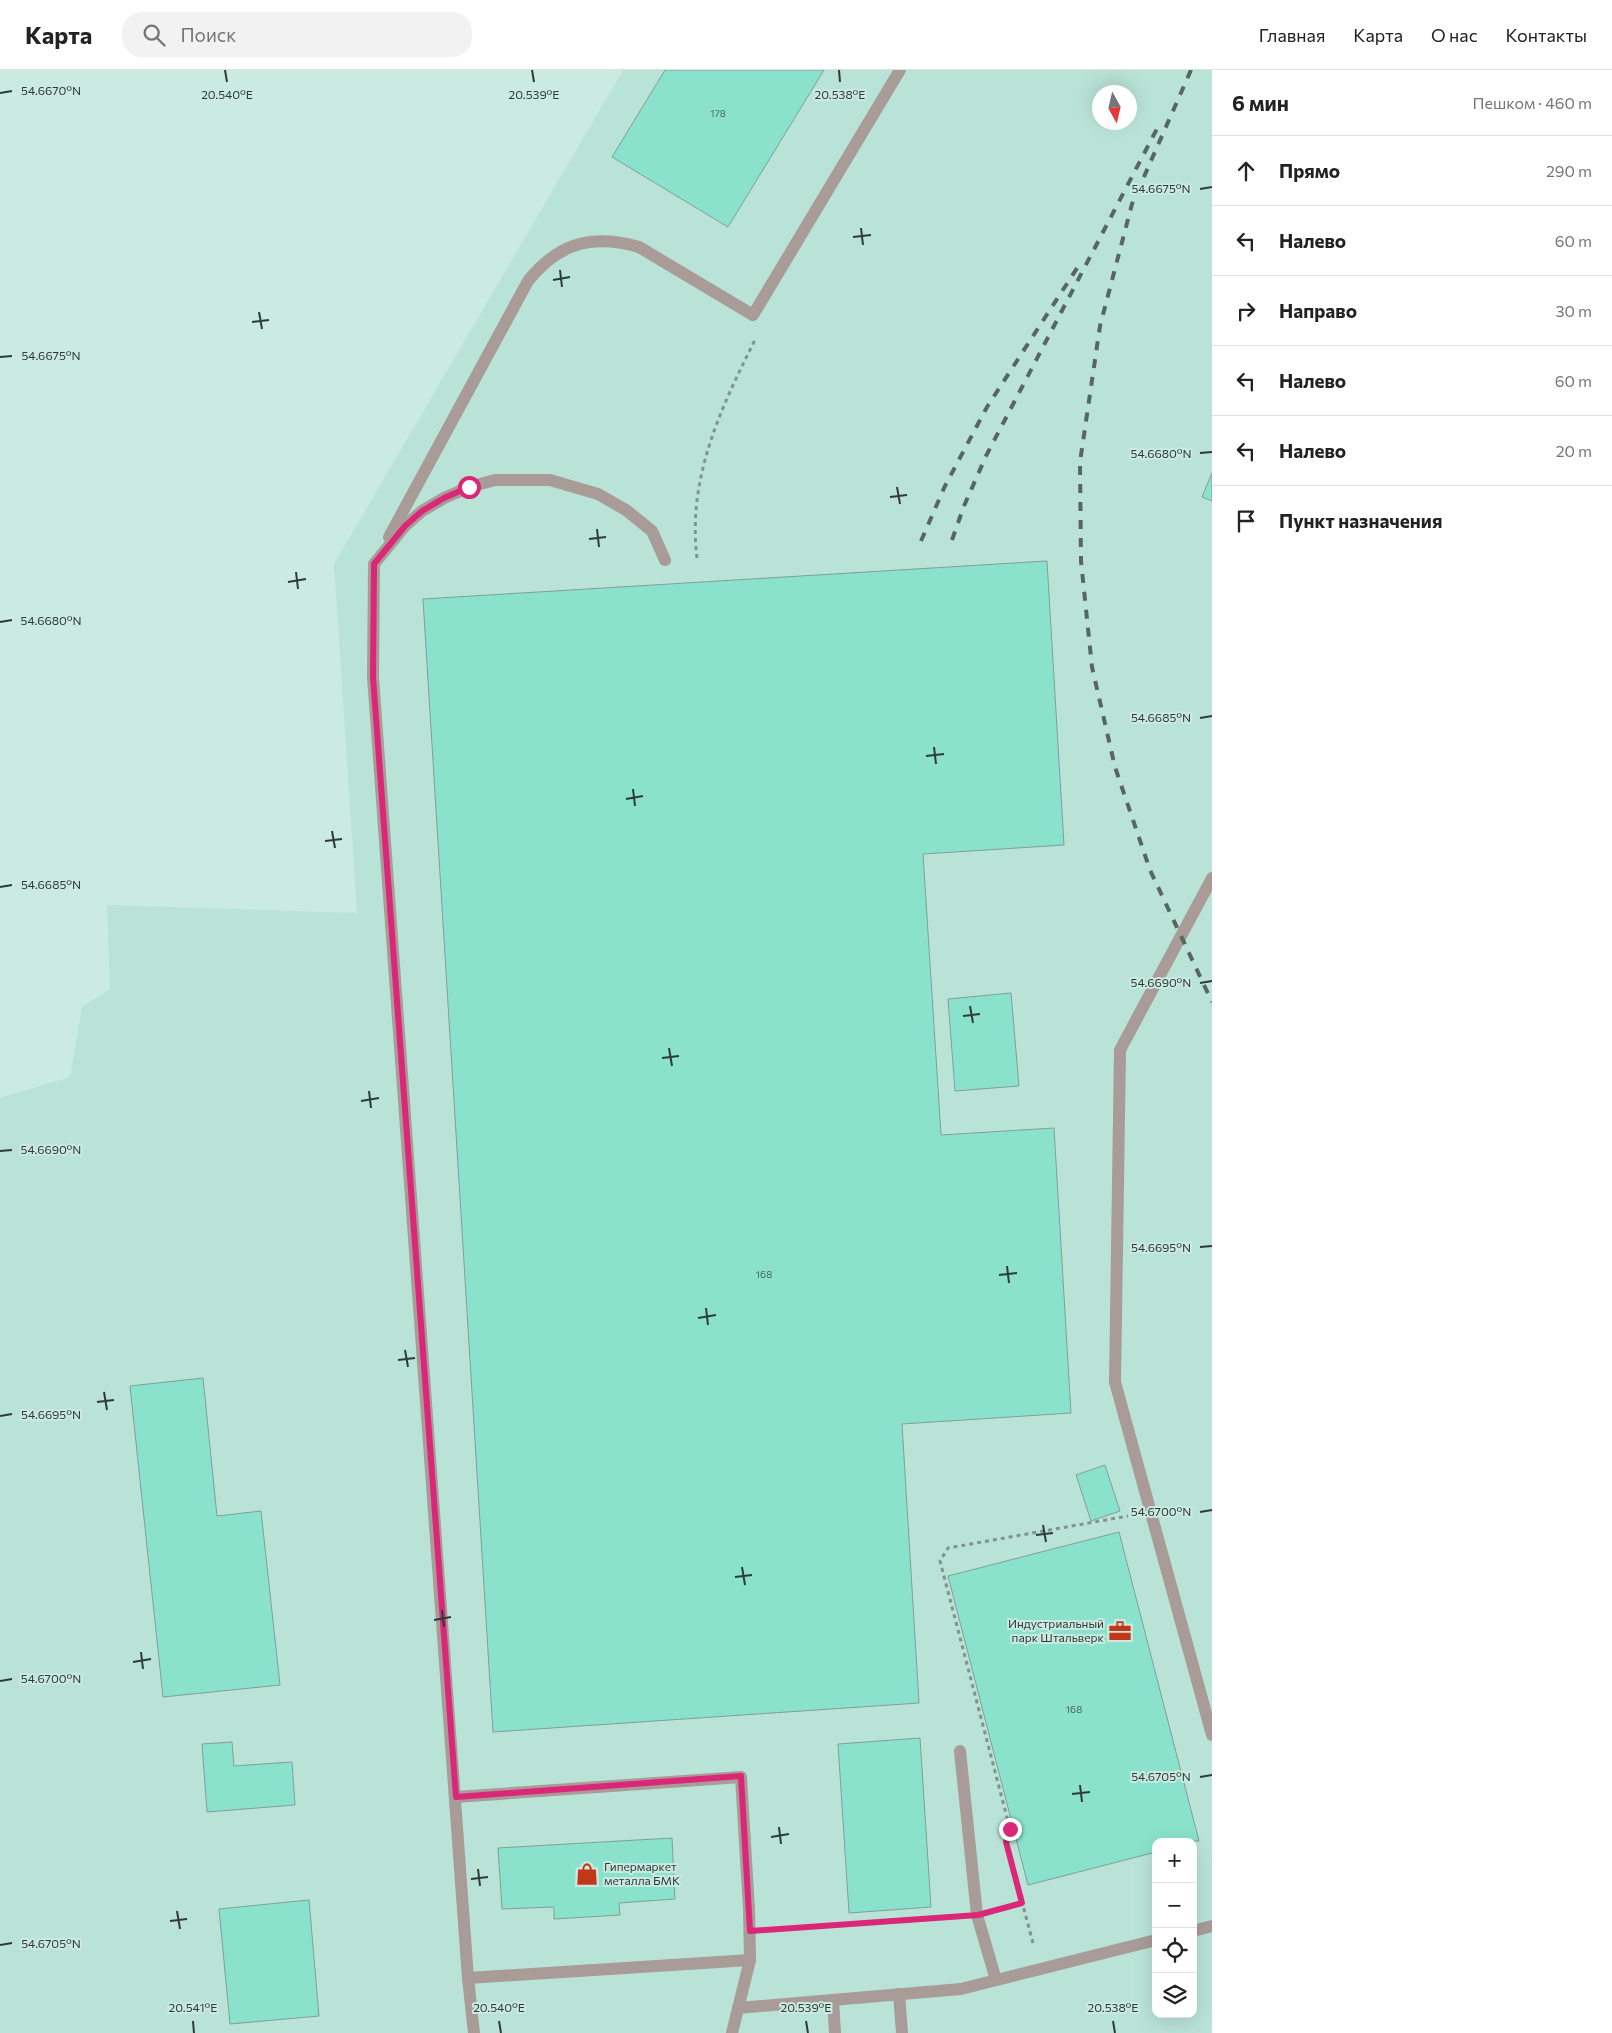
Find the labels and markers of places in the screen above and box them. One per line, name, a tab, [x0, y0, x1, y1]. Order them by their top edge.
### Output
place label: Индустриальный парк Штальверк	[1008, 1616, 1105, 1644]
office icon: Индустриальный парк Штальверк	[1107, 1618, 1133, 1644]
place label: Гипермаркет металла БМК	[604, 1859, 680, 1887]
shop icon: Гипермаркет металла БМК	[574, 1861, 600, 1887]

